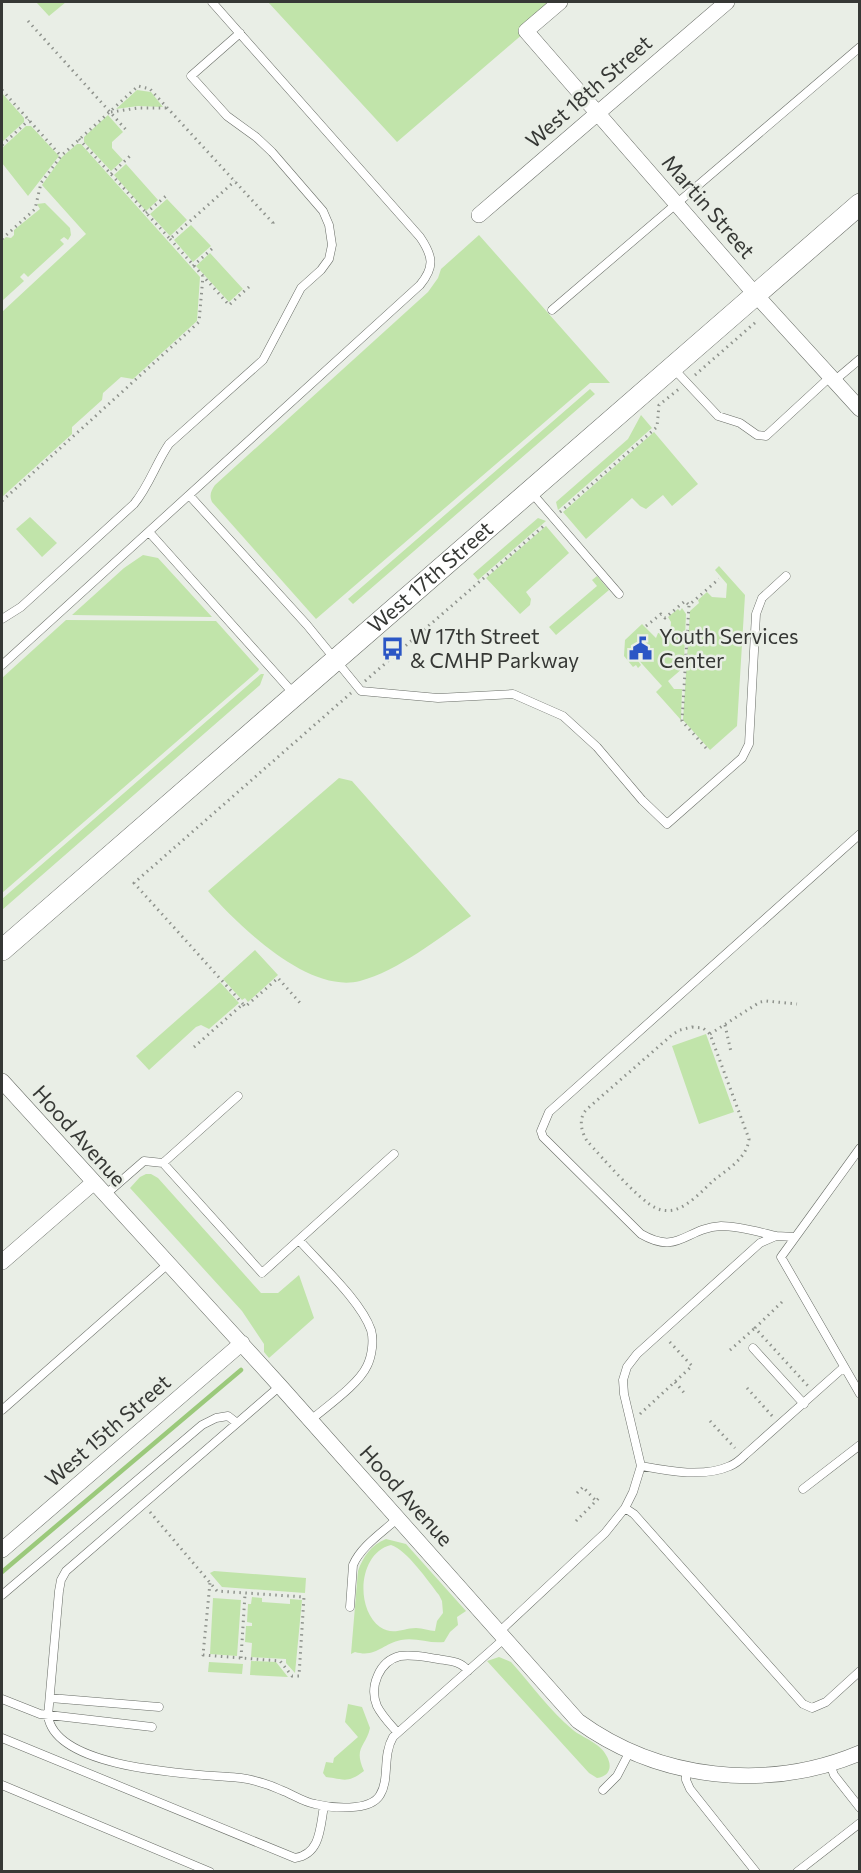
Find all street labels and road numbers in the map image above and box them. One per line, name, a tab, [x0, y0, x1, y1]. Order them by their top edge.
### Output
street label: West 18th Street	[520, 29, 656, 152]
street label: Martin Street	[657, 149, 761, 263]
street label: West 17th Street	[362, 515, 497, 637]
street label: Hood Avenue	[28, 1079, 132, 1191]
street label: West 15th Street	[39, 1369, 175, 1491]
street label: Hood Avenue	[355, 1439, 459, 1551]

